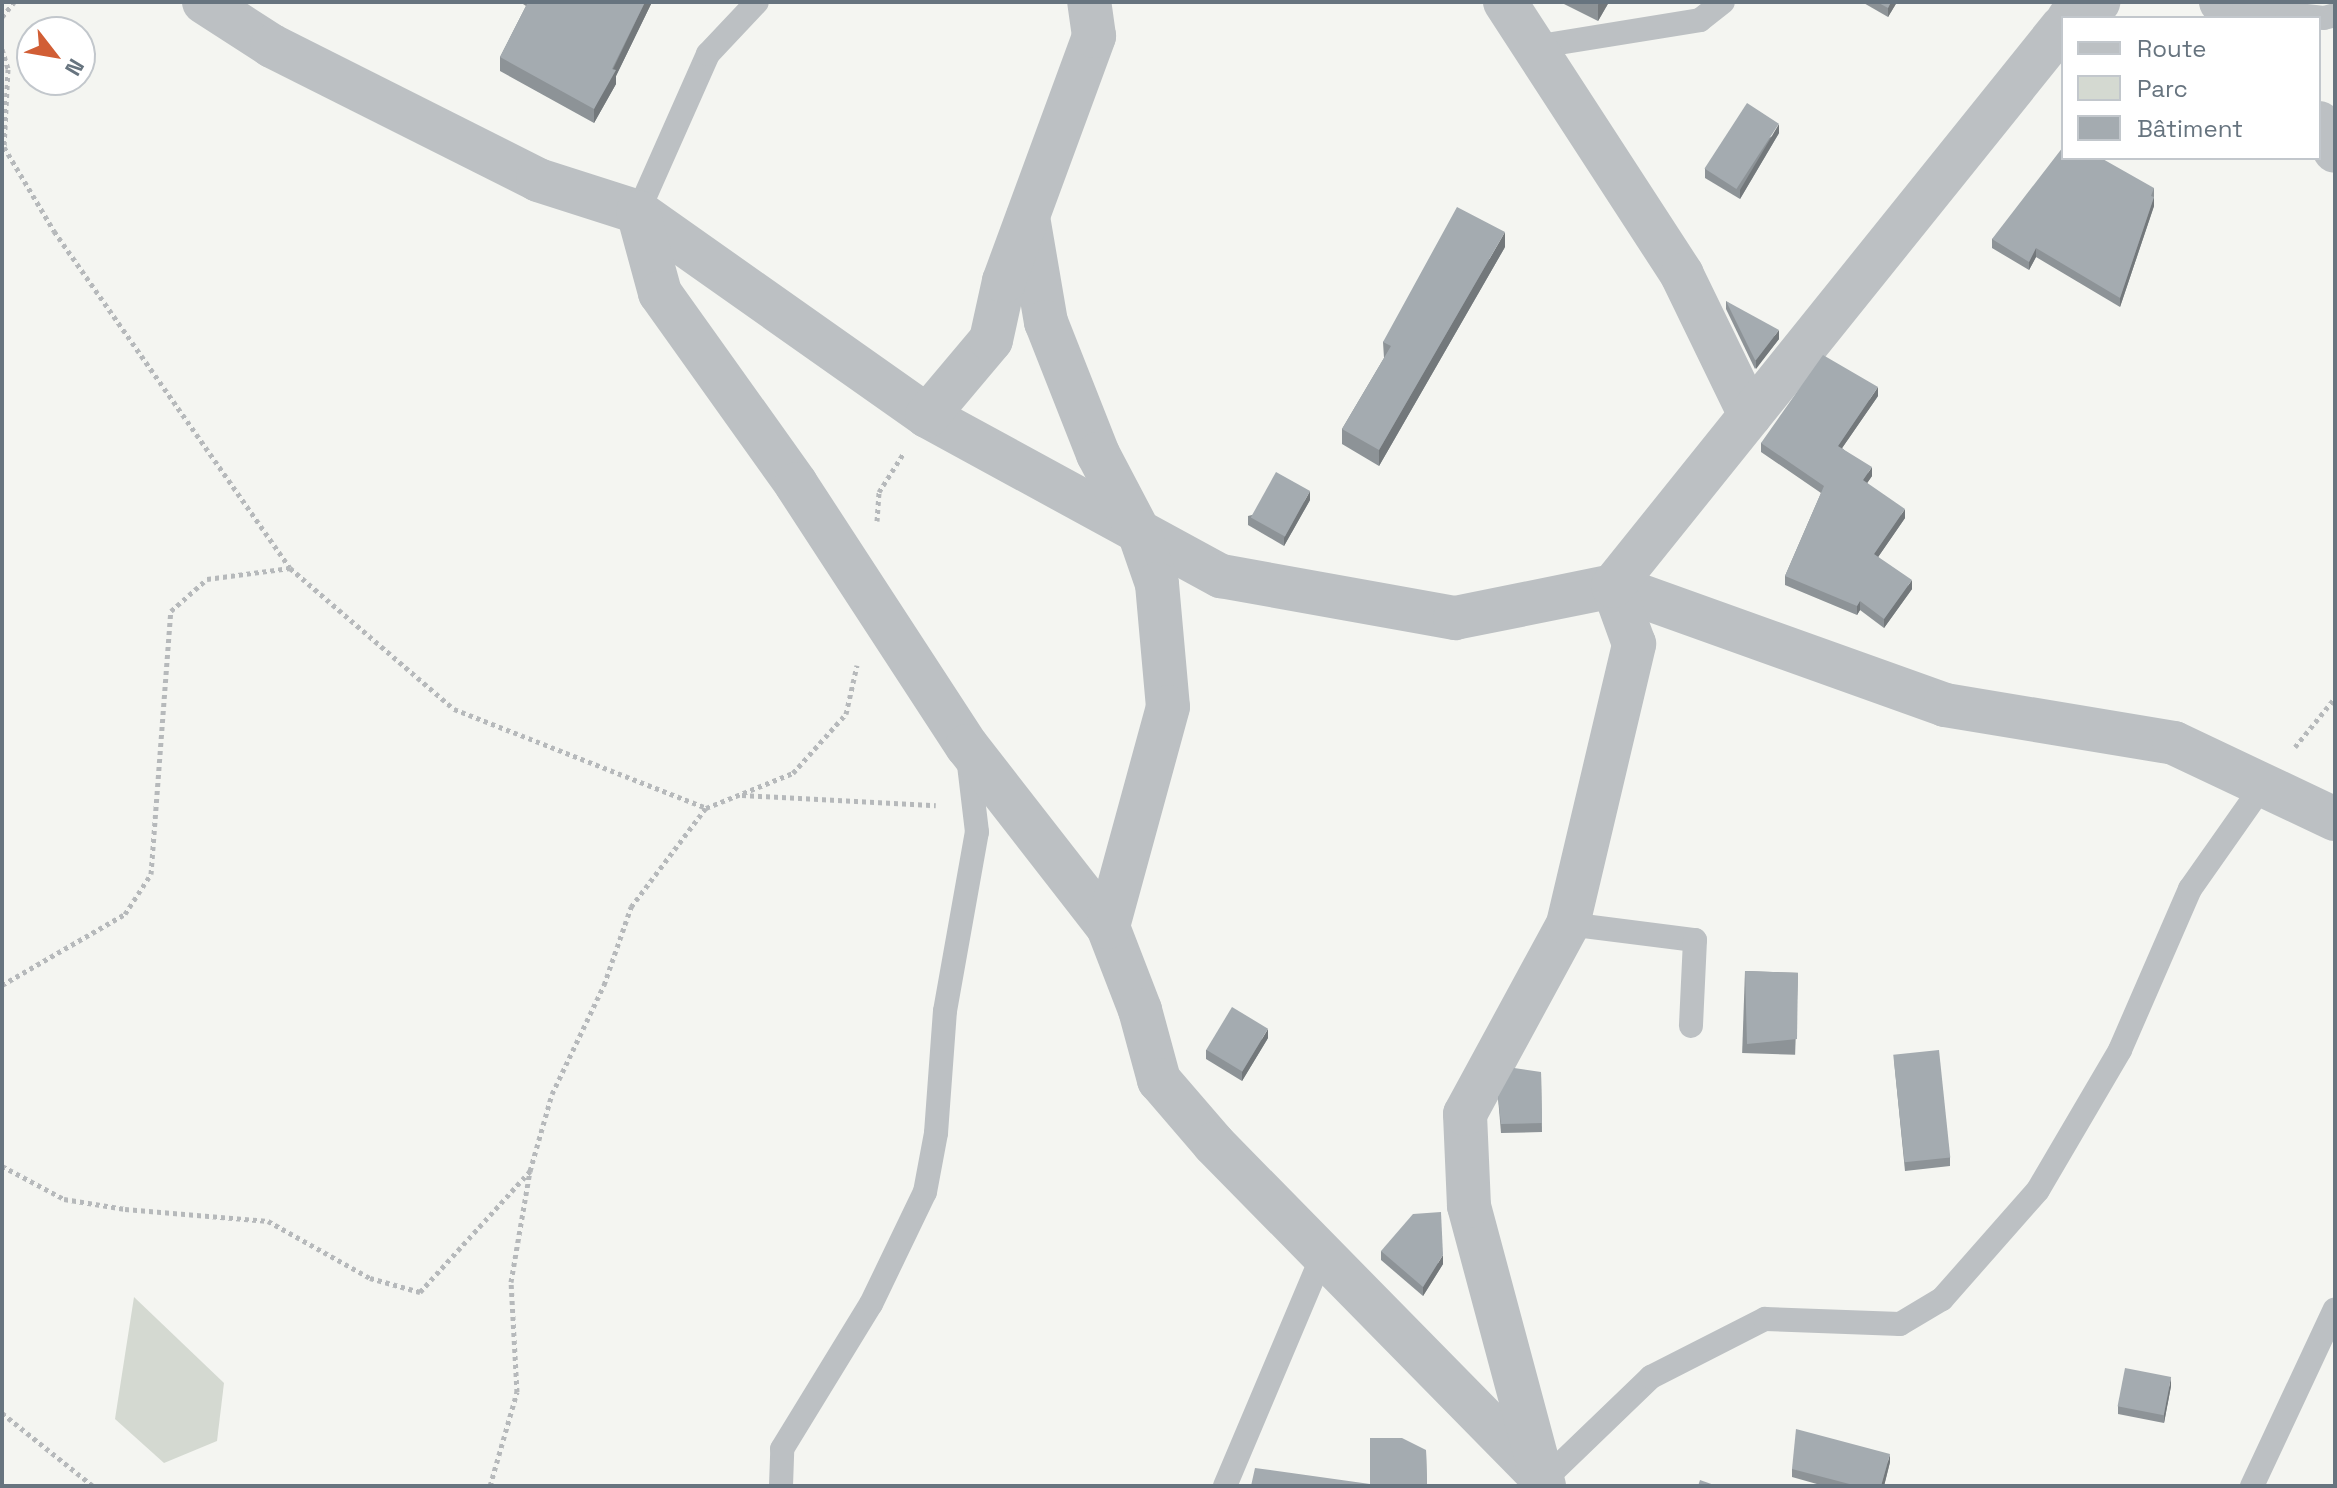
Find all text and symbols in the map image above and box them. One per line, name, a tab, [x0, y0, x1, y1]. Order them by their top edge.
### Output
north arrow	[16, 16, 96, 96]
legend	[2061, 16, 2321, 160]
text: Route	[2137, 33, 2206, 64]
text: N	[59, 54, 91, 81]
text: Parc	[2137, 73, 2188, 104]
text: Bâtiment	[2137, 113, 2243, 144]

